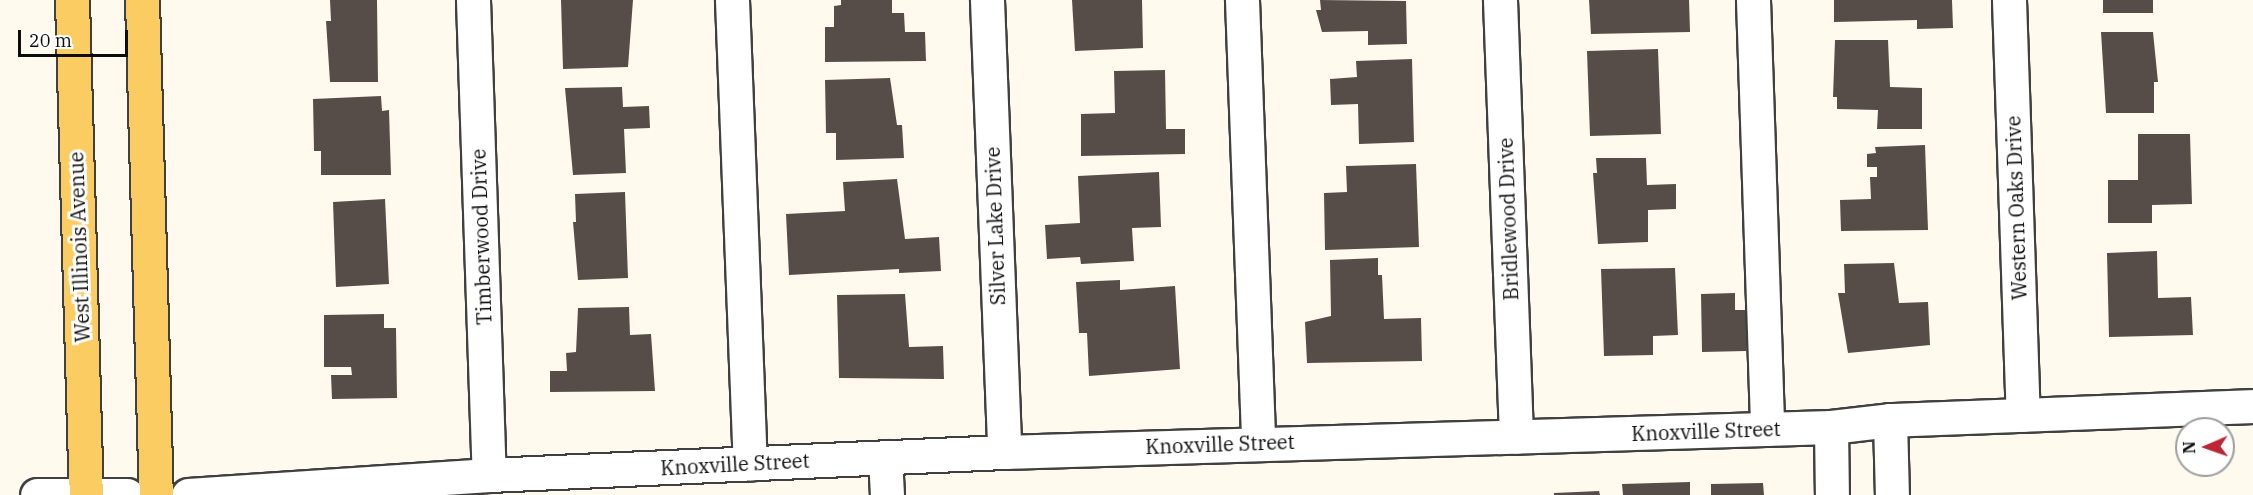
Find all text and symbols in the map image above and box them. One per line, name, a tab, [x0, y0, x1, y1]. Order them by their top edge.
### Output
scale bar	[21, 18, 130, 56]
text: 20 m	[29, 29, 72, 52]
street label: Western Oaks Drive	[2001, 115, 2031, 301]
street label: Bridlewood Drive	[1493, 137, 1523, 301]
street label: Silver Lake Drive	[980, 146, 1010, 306]
street label: Timberwood Drive	[466, 148, 496, 326]
street label: West Illinois Avenue	[64, 151, 94, 343]
street label: Knoxville Street	[1631, 416, 1781, 446]
north arrow	[2175, 417, 2235, 477]
street label: Knoxville Street	[1145, 429, 1295, 459]
text: N	[2179, 441, 2199, 454]
street label: Knoxville Street	[660, 448, 810, 480]

